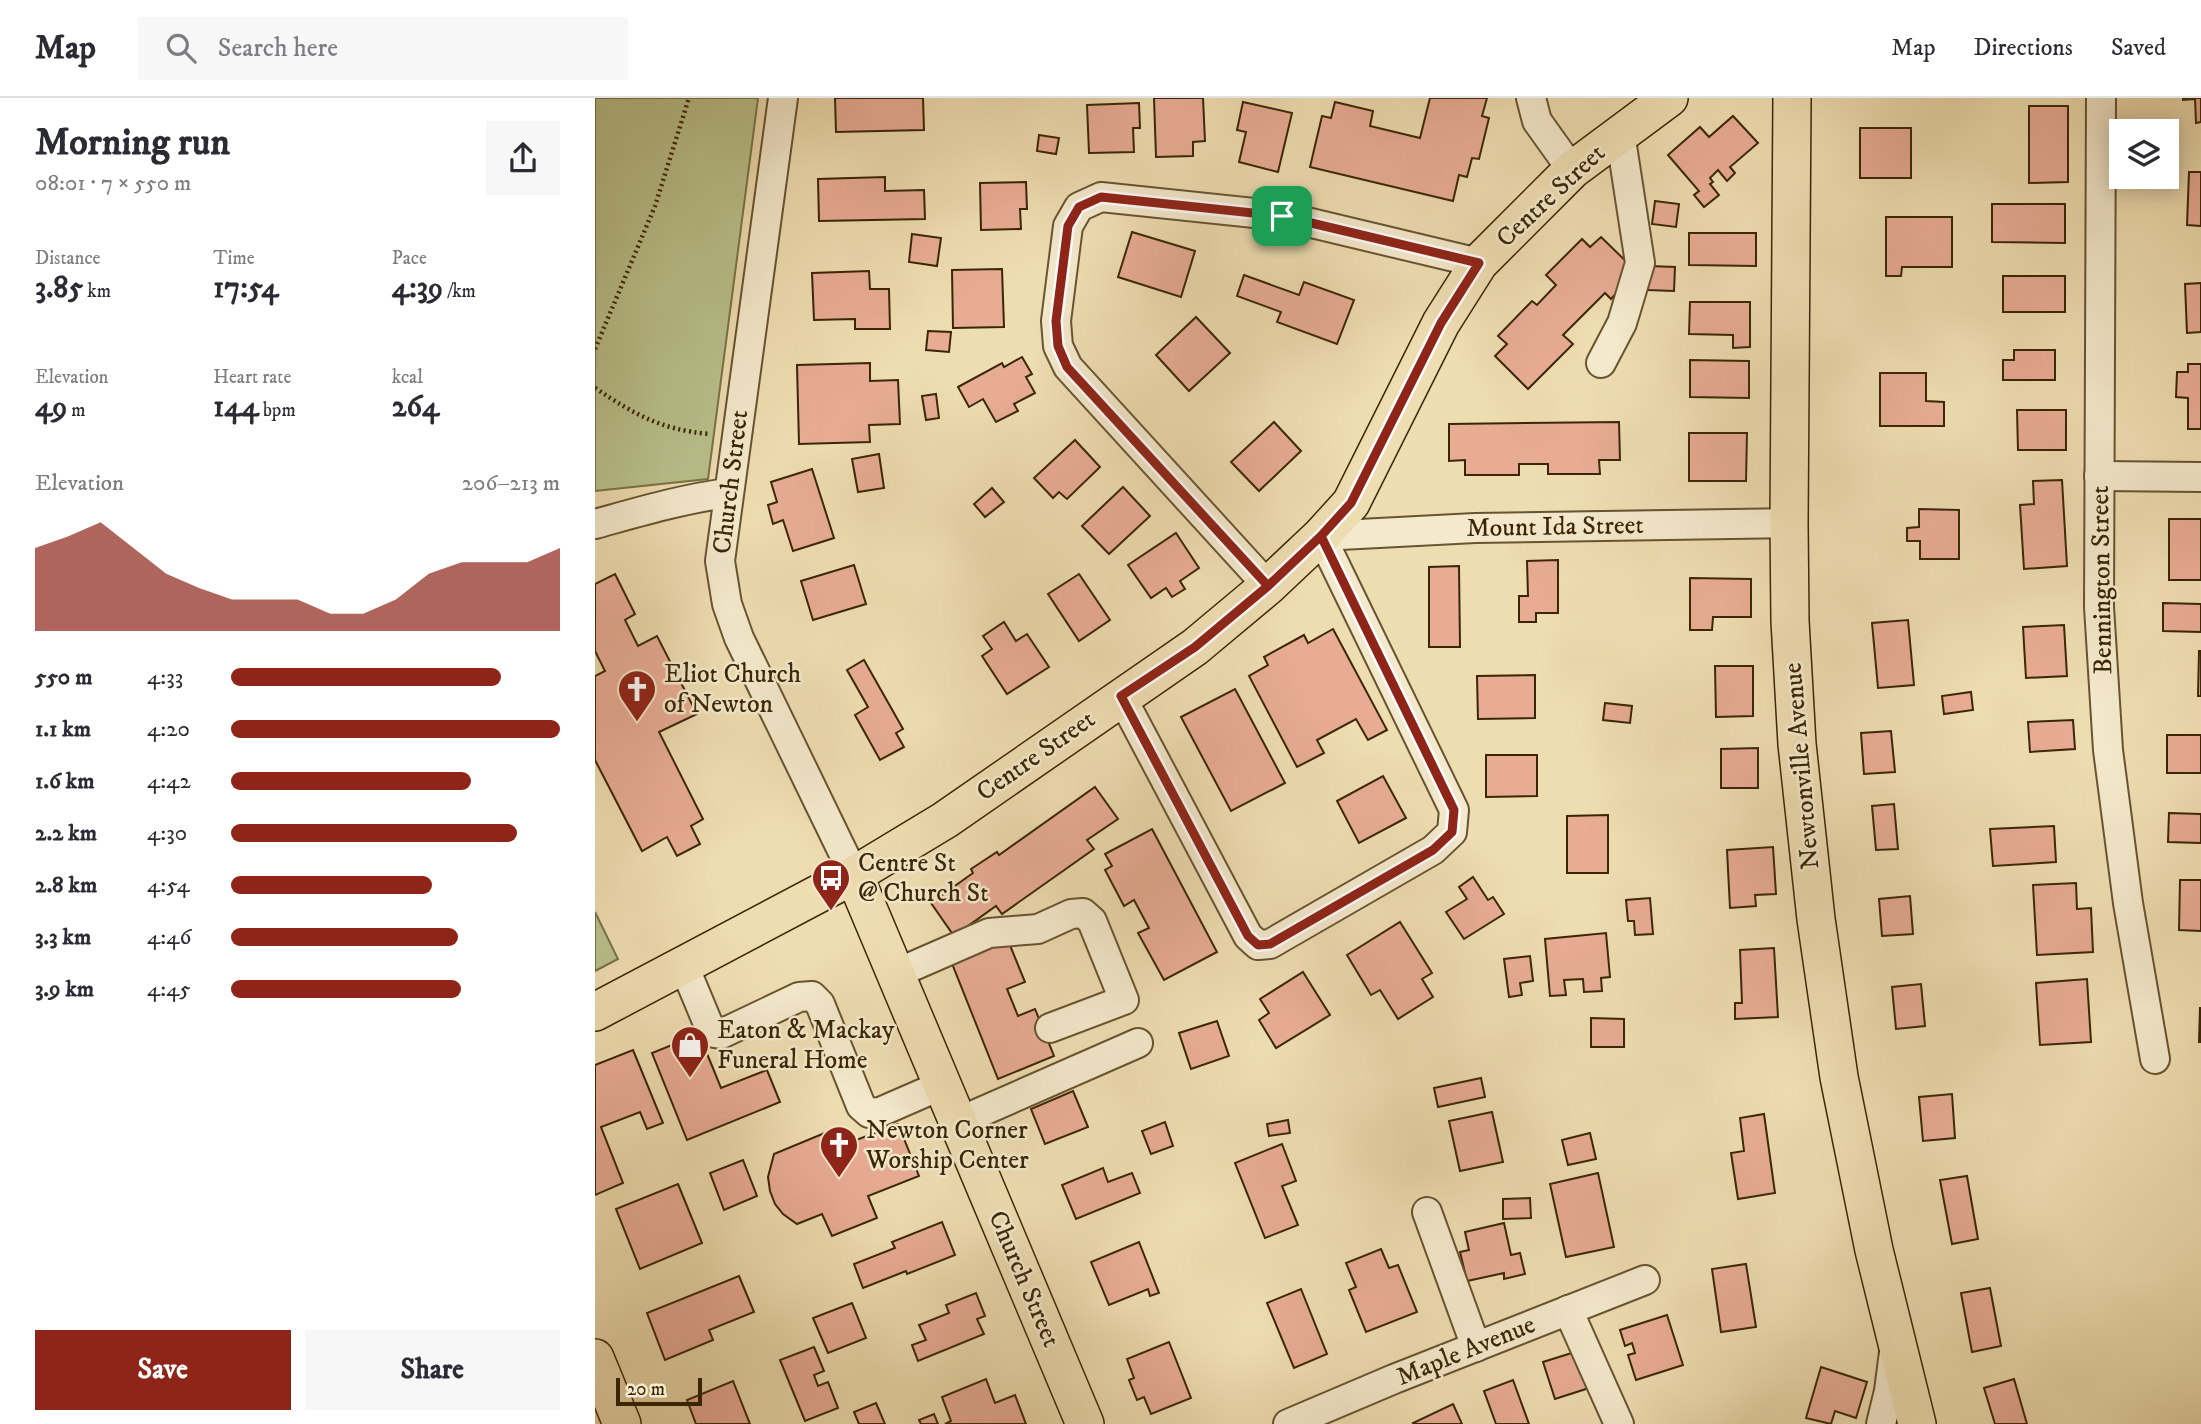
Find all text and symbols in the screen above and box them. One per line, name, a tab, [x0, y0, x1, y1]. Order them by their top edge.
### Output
search box	[138, 17, 628, 80]
text: Map	[35, 28, 96, 69]
icon: search	[162, 29, 200, 67]
text: Search here	[218, 32, 338, 65]
text: Map	[1891, 33, 1936, 63]
text: Directions	[1974, 33, 2073, 63]
text: Saved	[2111, 33, 2166, 63]
text: Morning run	[35, 119, 230, 167]
map controls	[2109, 119, 2179, 189]
button: layers	[2109, 119, 2179, 189]
button: share	[486, 121, 560, 195]
street label: Centre Street	[1490, 137, 1612, 255]
text: 08:01 · 7 × 550 m	[35, 169, 191, 198]
pin	[1252, 186, 1312, 246]
icon: arrive	[1263, 197, 1301, 235]
text: Distance	[35, 247, 100, 270]
text: Time	[213, 247, 255, 270]
text: Pace	[392, 247, 427, 270]
text: 3.85	[35, 270, 83, 307]
text: 17:54	[213, 270, 279, 307]
text: 4:39	[392, 270, 443, 307]
text: km	[83, 280, 111, 303]
text: /km	[443, 280, 476, 303]
text: Elevation	[35, 366, 109, 389]
text: Heart rate	[213, 366, 291, 389]
text: kcal	[392, 366, 423, 389]
text: 49	[35, 389, 67, 426]
text: 144	[213, 389, 259, 426]
text: 264	[392, 389, 439, 426]
text: m	[67, 399, 86, 422]
text: bpm	[259, 399, 296, 422]
street label: Church Street	[706, 408, 756, 556]
text: Elevation	[35, 469, 124, 498]
text: 206–213 m	[462, 469, 560, 498]
street label: Bennington Street	[2084, 485, 2120, 675]
street label: Mount Ida Street	[1466, 509, 1644, 545]
place label: Eliot Church of Newton	[664, 658, 802, 721]
street label: Newtonville Avenue	[1777, 661, 1827, 871]
text: 550 m	[35, 663, 92, 692]
text: 4:33	[147, 663, 183, 692]
church icon: Eliot Church of Newton	[616, 668, 658, 723]
street label: Centre Street	[970, 703, 1102, 809]
text: 1.1 km	[35, 715, 91, 744]
text: 4:20	[147, 715, 190, 744]
text: 1.6 km	[35, 767, 94, 796]
text: 4:42	[147, 767, 191, 796]
text: 2.2 km	[35, 819, 97, 848]
text: 4:30	[147, 819, 187, 848]
place label: Centre St @ Church St	[858, 847, 989, 910]
bus stop icon: Centre St @ Church St	[810, 857, 852, 912]
text: 2.8 km	[35, 871, 97, 900]
text: 4:54	[147, 871, 190, 900]
text: 3.3 km	[35, 923, 91, 952]
text: 4:46	[147, 923, 191, 952]
text: 3.9 km	[35, 975, 94, 1004]
text: 4:45	[147, 975, 191, 1004]
place label: Eaton & Mackay Funeral Home	[717, 1014, 895, 1077]
shop icon: Eaton & Mackay Funeral Home	[669, 1024, 711, 1079]
place label: Newton Corner Worship Center	[865, 1114, 1029, 1177]
church icon: Newton Corner Worship Center	[818, 1124, 860, 1179]
street label: Church Street	[981, 1206, 1067, 1352]
street label: Maple Avenue	[1392, 1308, 1540, 1394]
button: Save	[35, 1330, 291, 1410]
button: Share	[305, 1330, 560, 1410]
scale bar	[616, 1375, 702, 1407]
text: 20 m	[627, 1378, 665, 1401]

